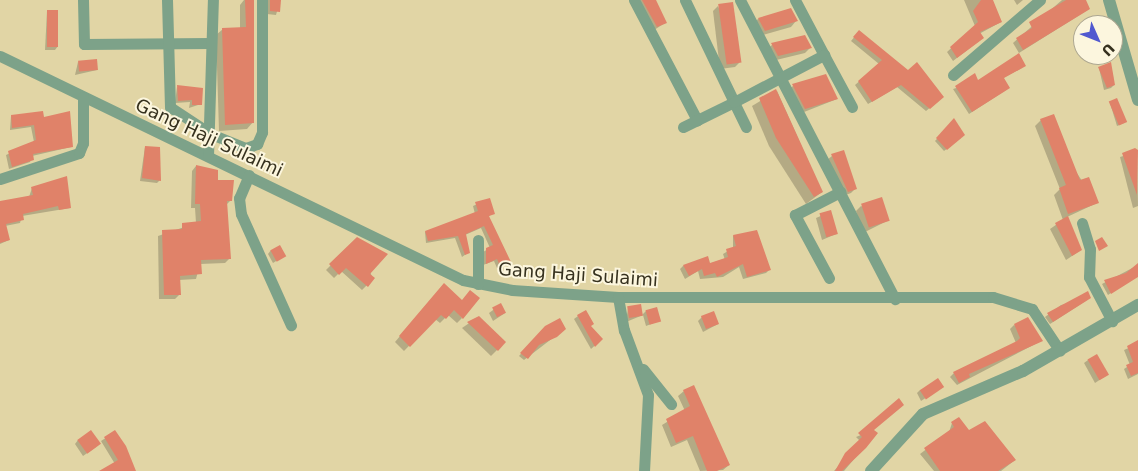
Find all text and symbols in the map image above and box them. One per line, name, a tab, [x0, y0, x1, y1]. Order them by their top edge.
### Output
north arrow	[1073, 15, 1123, 65]
text: U	[1098, 40, 1118, 59]
street label: Gang Haji Sulaimi	[132, 94, 286, 182]
street label: Gang Haji Sulaimi	[497, 259, 659, 291]

